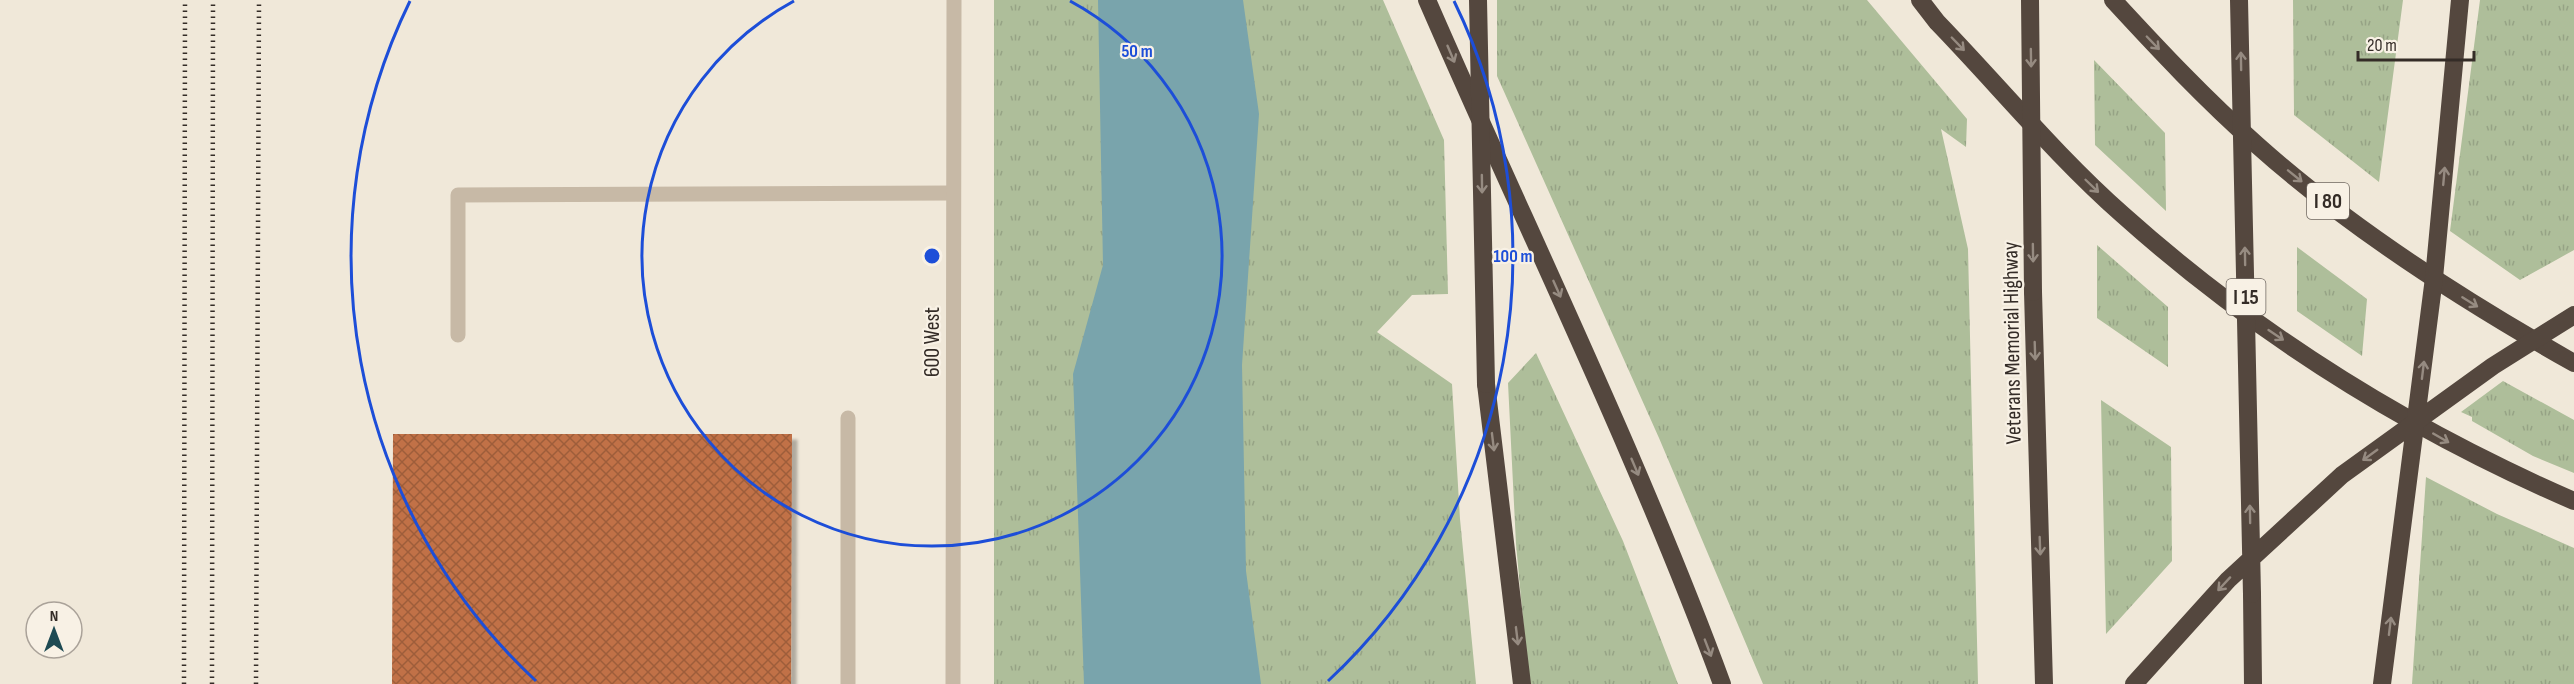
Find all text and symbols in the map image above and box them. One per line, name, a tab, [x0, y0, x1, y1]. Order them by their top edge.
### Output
scale bar	[2358, 24, 2474, 62]
one-way arrow	[2145, 35, 2160, 50]
text: 20 m	[2367, 35, 2397, 56]
one-way arrow	[1951, 36, 1965, 51]
text: 50 m	[1121, 41, 1153, 62]
one-way arrow	[1445, 44, 1457, 62]
one-way arrow	[2025, 48, 2037, 68]
one-way arrow	[2235, 52, 2246, 72]
one-way arrow	[2439, 167, 2450, 187]
one-way arrow	[2287, 169, 2302, 183]
one-way arrow	[1476, 174, 1488, 194]
one-way arrow	[2084, 179, 2099, 193]
road number: I 80	[2307, 183, 2349, 219]
street label: Veterans Memorial Highway	[1997, 241, 2028, 444]
one-way arrow	[2027, 243, 2039, 263]
centre of rings	[922, 246, 942, 266]
text: 100 m	[1494, 246, 1533, 267]
one-way arrow	[2239, 247, 2251, 267]
one-way arrow	[1551, 279, 1563, 297]
road number: I 15	[2226, 279, 2266, 315]
one-way arrow	[2461, 297, 2478, 309]
street label: 600 West	[919, 307, 946, 377]
one-way arrow	[2267, 329, 2283, 341]
one-way arrow	[2029, 340, 2040, 360]
one-way arrow	[2417, 361, 2428, 380]
one-way arrow	[1488, 432, 1499, 452]
one-way arrow	[2432, 433, 2450, 444]
one-way arrow	[2362, 449, 2378, 461]
one-way arrow	[1630, 458, 1641, 476]
one-way arrow	[2244, 505, 2256, 525]
one-way arrow	[2034, 535, 2046, 555]
one-way arrow	[2217, 577, 2232, 592]
north arrow	[24, 600, 84, 660]
text: N	[50, 607, 58, 626]
one-way arrow	[2384, 617, 2395, 636]
one-way arrow	[1511, 625, 1522, 645]
one-way arrow	[1704, 638, 1715, 657]

